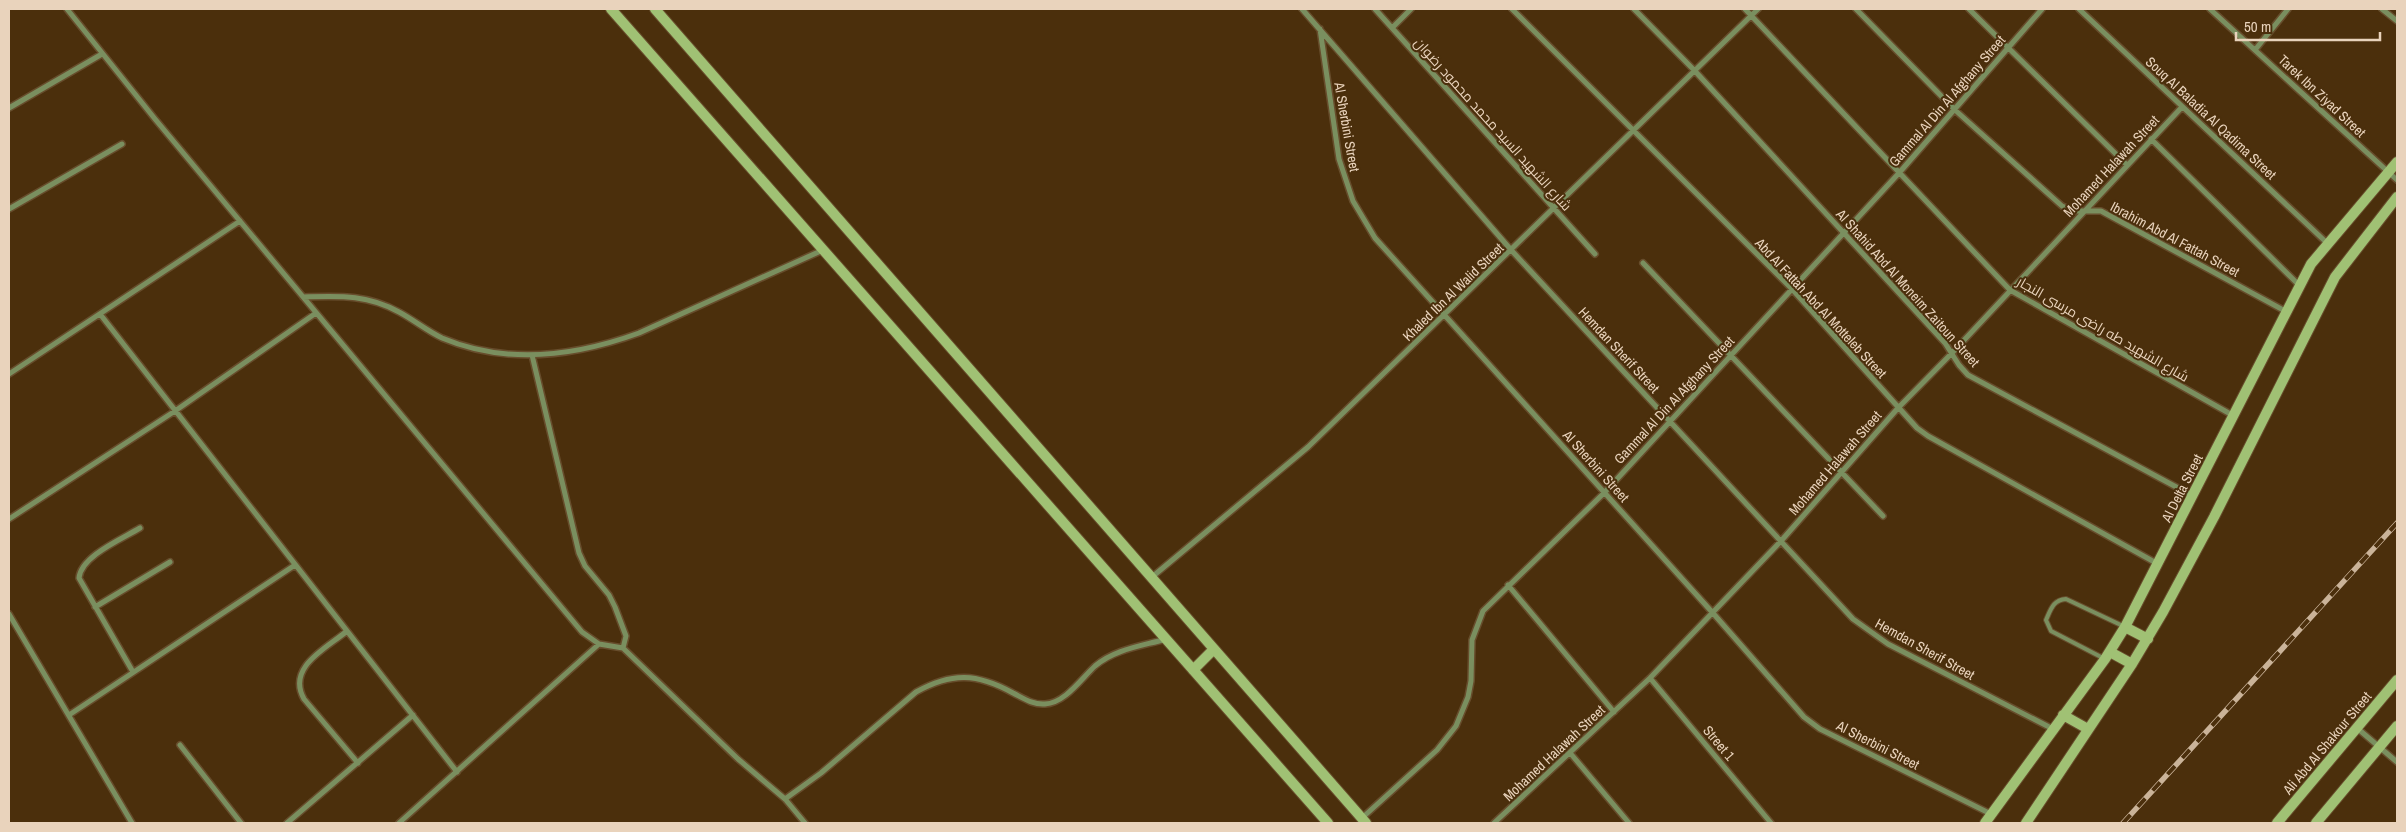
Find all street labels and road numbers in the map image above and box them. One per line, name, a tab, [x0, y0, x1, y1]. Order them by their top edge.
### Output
street label: Gammal Al Din Al Afghany Street	[1885, 32, 2009, 170]
street label: شارع الشهيد السيد محمد محمود رضوان	[1410, 34, 1576, 214]
street label: Tarek Ibn Ziyad Street	[2274, 51, 2370, 141]
street label: Souq Al Baladia Al Qadima Street	[2142, 53, 2280, 183]
street label: Al Sherbini Street	[1330, 80, 1364, 173]
street label: Mohamed Halawah Street	[2059, 111, 2163, 221]
street label: Ibrahim Abd Al Fattah Street	[2107, 197, 2243, 281]
street label: Al Shahid Abd Al Moneim Zaitoun Street	[1832, 205, 1984, 371]
street label: Abd Al Fattah Abd Al Motteleb Street	[1751, 233, 1891, 382]
street label: Khaled Ibn Al Walid Street	[1399, 239, 1507, 345]
street label: شارع الشهيد طه راضى مرسى النجار	[2013, 272, 2192, 386]
street label: Hemdan Sherif Street	[1575, 303, 1663, 397]
street label: Gammal Al Din Al Afghany Street	[1610, 332, 1738, 468]
street label: Mohamed Halawah Street	[1785, 407, 1885, 519]
street label: Al Sherbini Street	[1558, 426, 1633, 506]
street label: Al Delta Street	[2157, 451, 2207, 526]
street label: Hemdan Sherif Street	[1872, 614, 1978, 684]
street label: Ali Abd Al Shakour Street	[2278, 688, 2375, 799]
street label: Mohamed Halawah Street	[1499, 701, 1609, 805]
street label: Al Sherbini Street	[1833, 716, 1922, 774]
street label: Street 1	[1699, 722, 1739, 765]

